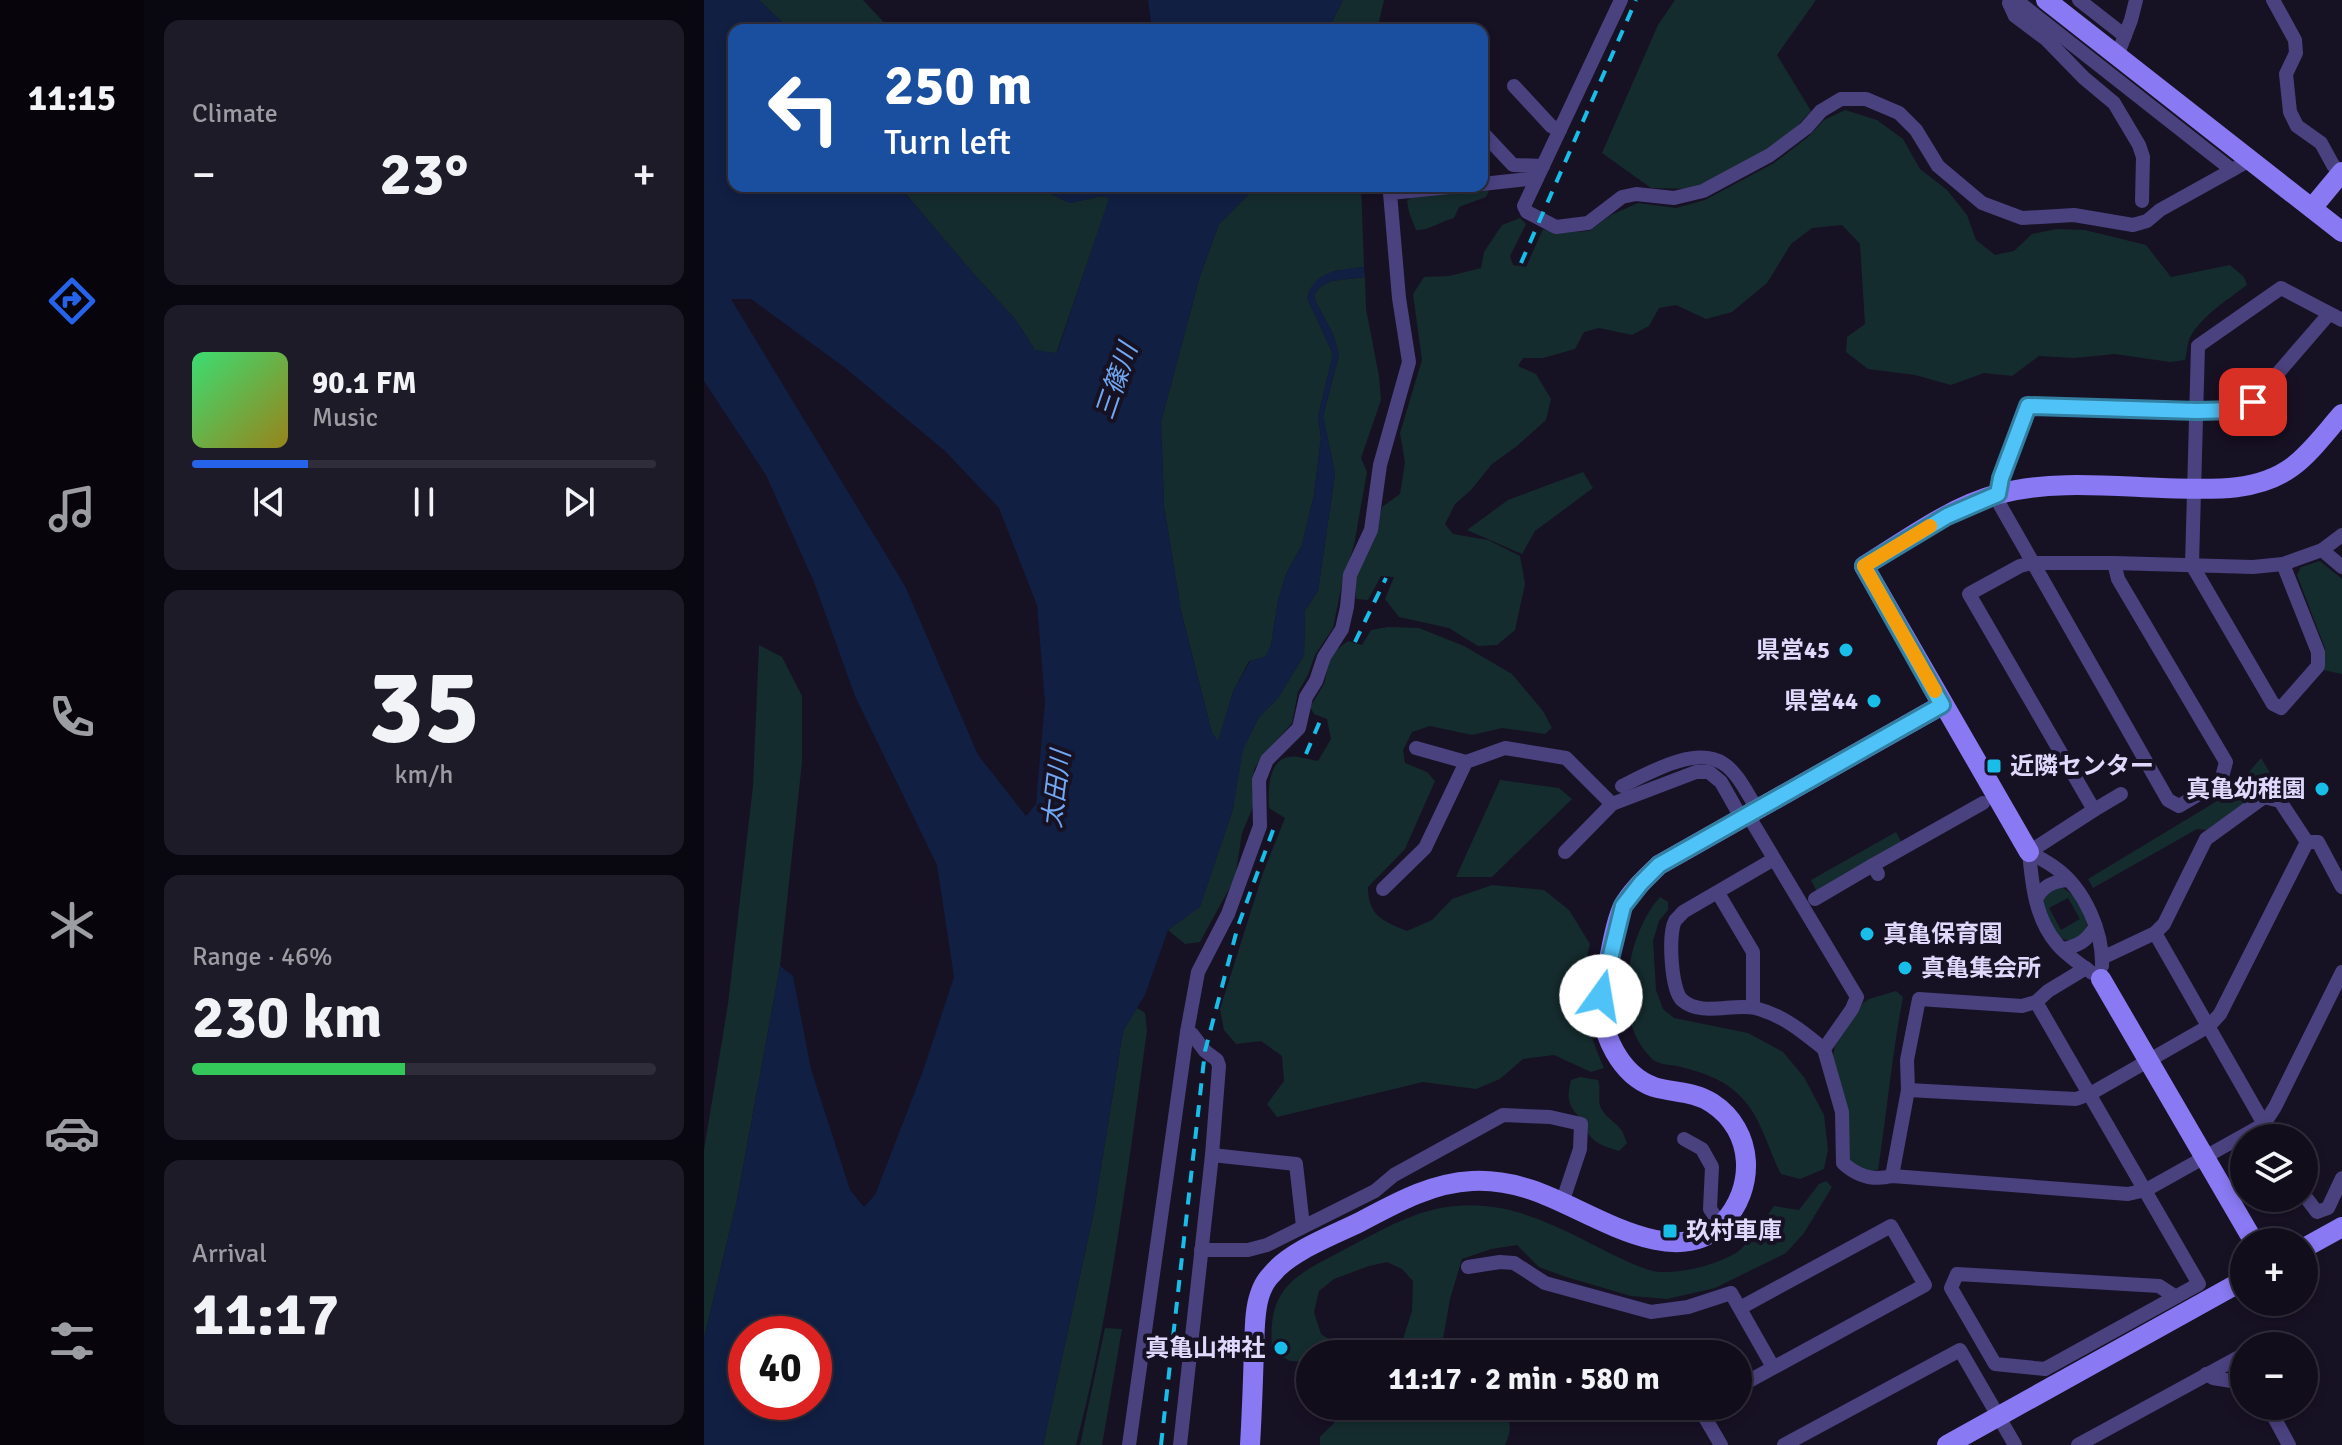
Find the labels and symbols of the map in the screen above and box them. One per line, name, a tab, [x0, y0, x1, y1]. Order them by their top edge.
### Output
water label: 三篠川	[1089, 336, 1146, 423]
pin	[2219, 368, 2287, 436]
place label: 県営45	[1756, 635, 1830, 665]
marker: 県営45	[1837, 641, 1855, 659]
place label: 県営44	[1784, 686, 1858, 716]
marker: 県営44	[1865, 692, 1883, 710]
water label: 太田川	[1036, 745, 1078, 830]
place label: 近隣センター	[2010, 751, 2154, 781]
marker: 近隣センター	[1985, 757, 2003, 775]
place label: 真亀幼稚園	[2186, 774, 2306, 804]
marker: 真亀幼稚園	[2313, 780, 2331, 798]
place label: 真亀保育園	[1883, 919, 2003, 949]
marker: 真亀保育園	[1858, 925, 1876, 943]
place label: 真亀集会所	[1921, 953, 2041, 983]
position arrow	[1559, 954, 1643, 1038]
marker: 真亀集会所	[1896, 959, 1914, 977]
place label: 玖村車庫	[1686, 1216, 1782, 1246]
marker: 玖村車庫	[1661, 1222, 1679, 1240]
speed limit sign: 40	[728, 1316, 832, 1420]
place label: 真亀山神社	[1145, 1333, 1265, 1363]
marker: 真亀山神社	[1272, 1339, 1290, 1357]

